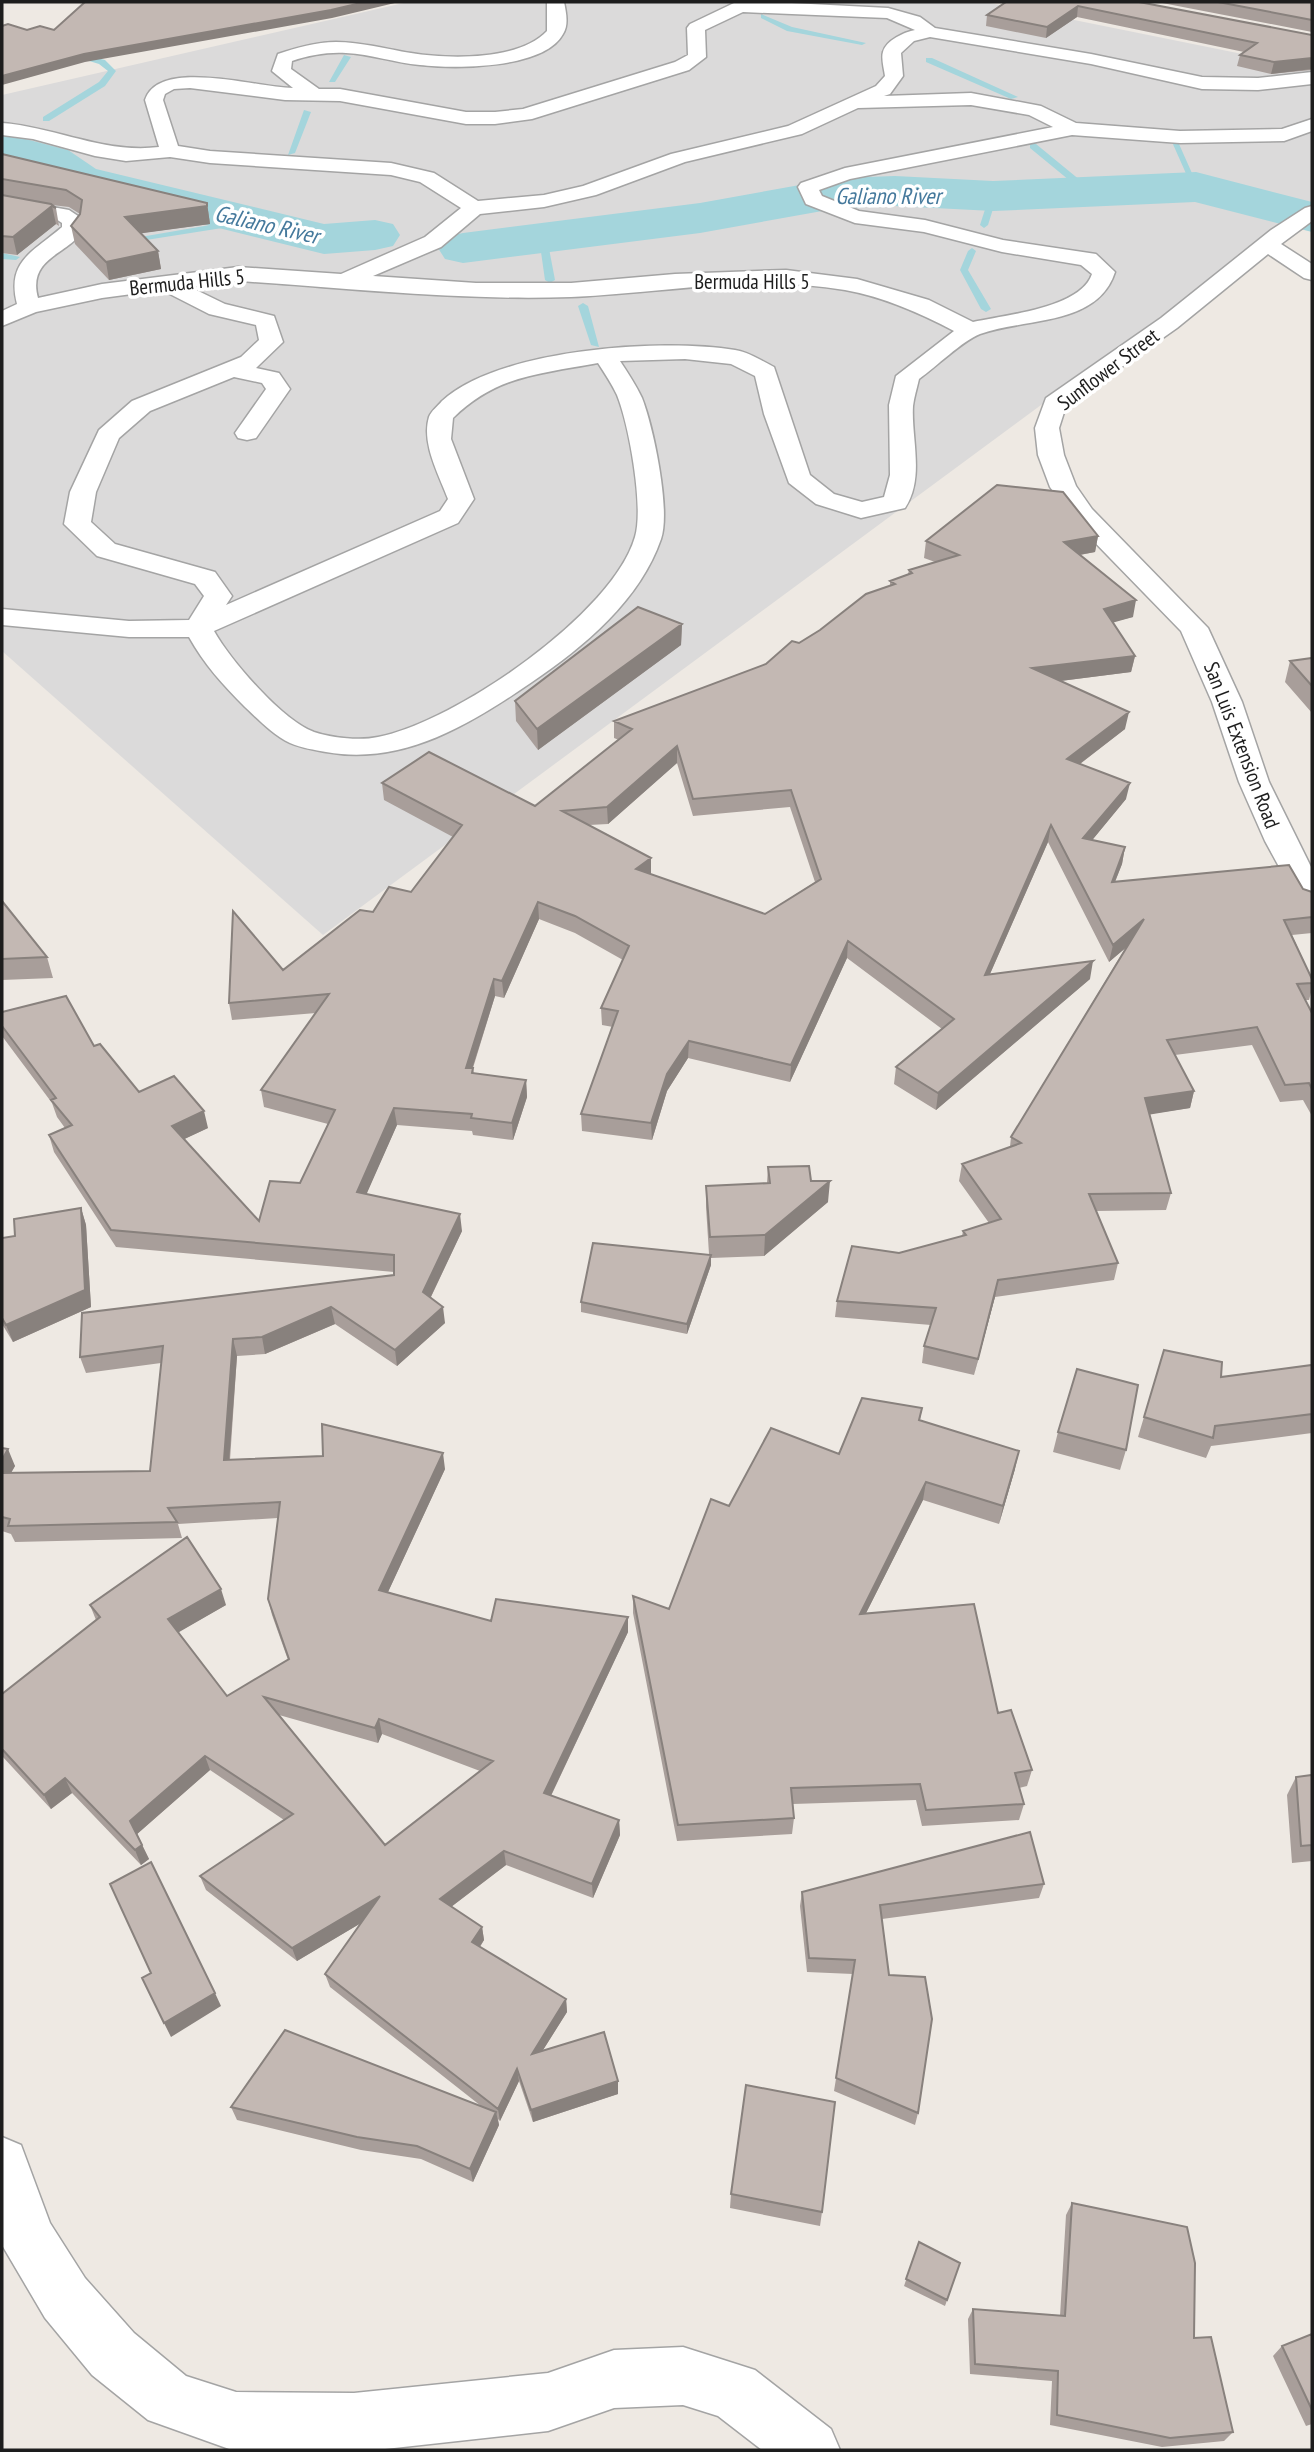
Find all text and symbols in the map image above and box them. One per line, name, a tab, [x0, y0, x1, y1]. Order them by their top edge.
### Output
water label: Galiano River	[835, 181, 945, 210]
water label: Galiano River	[212, 198, 325, 251]
street label: Bermuda Hills 5	[128, 263, 246, 301]
street label: Bermuda Hills 5	[694, 268, 810, 295]
street label: Sunflower Street	[1052, 322, 1164, 416]
street label: San Luis Extension Road	[1198, 658, 1286, 832]

